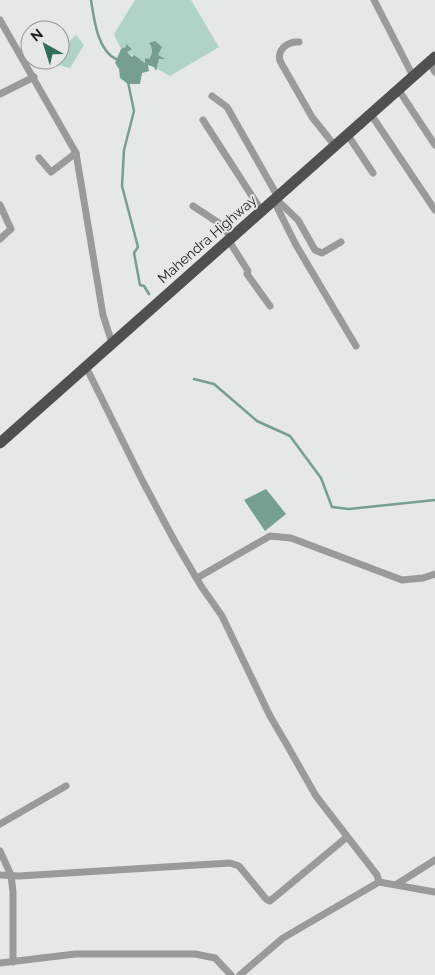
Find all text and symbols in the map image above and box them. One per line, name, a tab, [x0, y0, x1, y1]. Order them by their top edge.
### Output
north arrow	[20, 20, 70, 70]
text: N	[28, 25, 46, 44]
street label: Mahendra Highway	[154, 192, 260, 286]

